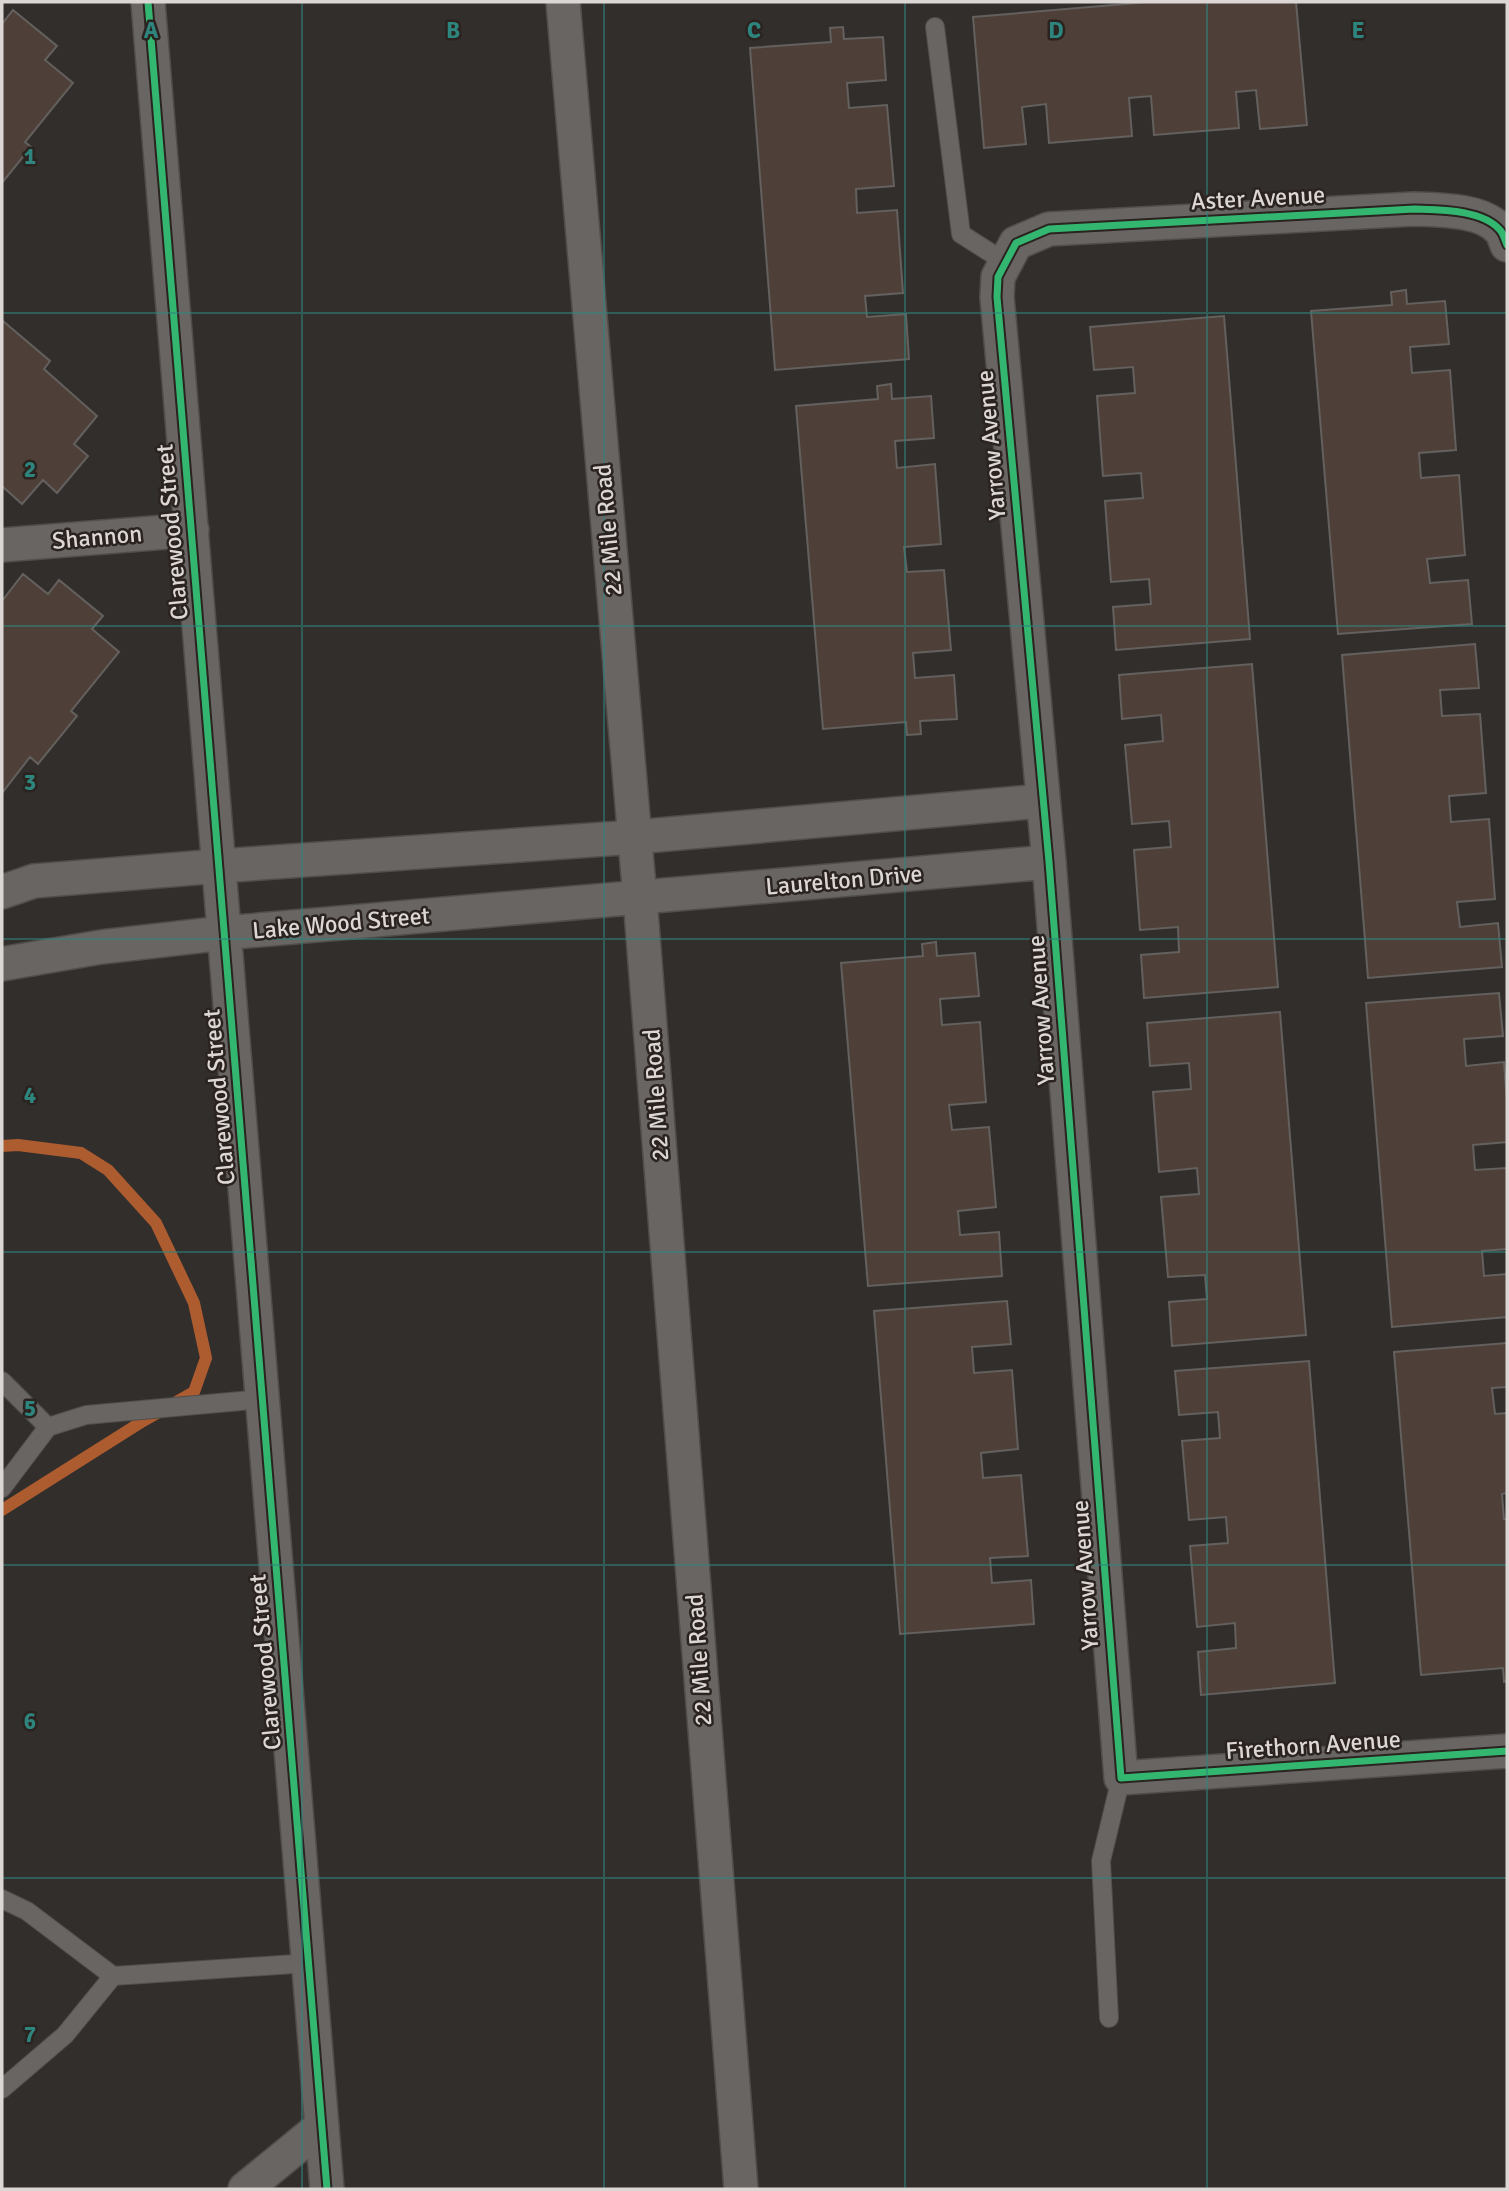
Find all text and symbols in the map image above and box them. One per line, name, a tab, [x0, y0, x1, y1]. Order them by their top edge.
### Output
text: A	[144, 16, 159, 45]
text: B	[446, 16, 460, 45]
text: C	[747, 16, 761, 45]
text: D	[1048, 16, 1064, 45]
text: E	[1351, 16, 1365, 45]
text: 1	[24, 142, 36, 171]
street label: Aster Avenue	[1190, 179, 1326, 217]
street label: Yarrow Avenue	[970, 369, 1012, 521]
street label: Clarewood Street	[149, 443, 195, 621]
text: 2	[24, 455, 36, 484]
street label: 22 Mile Road	[587, 463, 629, 597]
street label: Shannon	[51, 518, 143, 556]
text: 3	[24, 768, 36, 797]
street label: Laurelton Drive	[764, 858, 924, 902]
street label: Lake Wood Street	[251, 900, 431, 946]
street label: Yarrow Avenue	[1021, 934, 1061, 1086]
street label: Clarewood Street	[196, 1008, 242, 1186]
street label: 22 Mile Road	[636, 1028, 676, 1162]
text: 4	[24, 1081, 36, 1110]
text: 5	[24, 1394, 36, 1423]
street label: Yarrow Avenue	[1065, 1499, 1105, 1651]
street label: Clarewood Street	[242, 1573, 288, 1751]
street label: 22 Mile Road	[679, 1593, 719, 1727]
text: 6	[24, 1707, 36, 1736]
street label: Firethorn Avenue	[1224, 1724, 1402, 1766]
text: 7	[24, 2020, 36, 2049]

